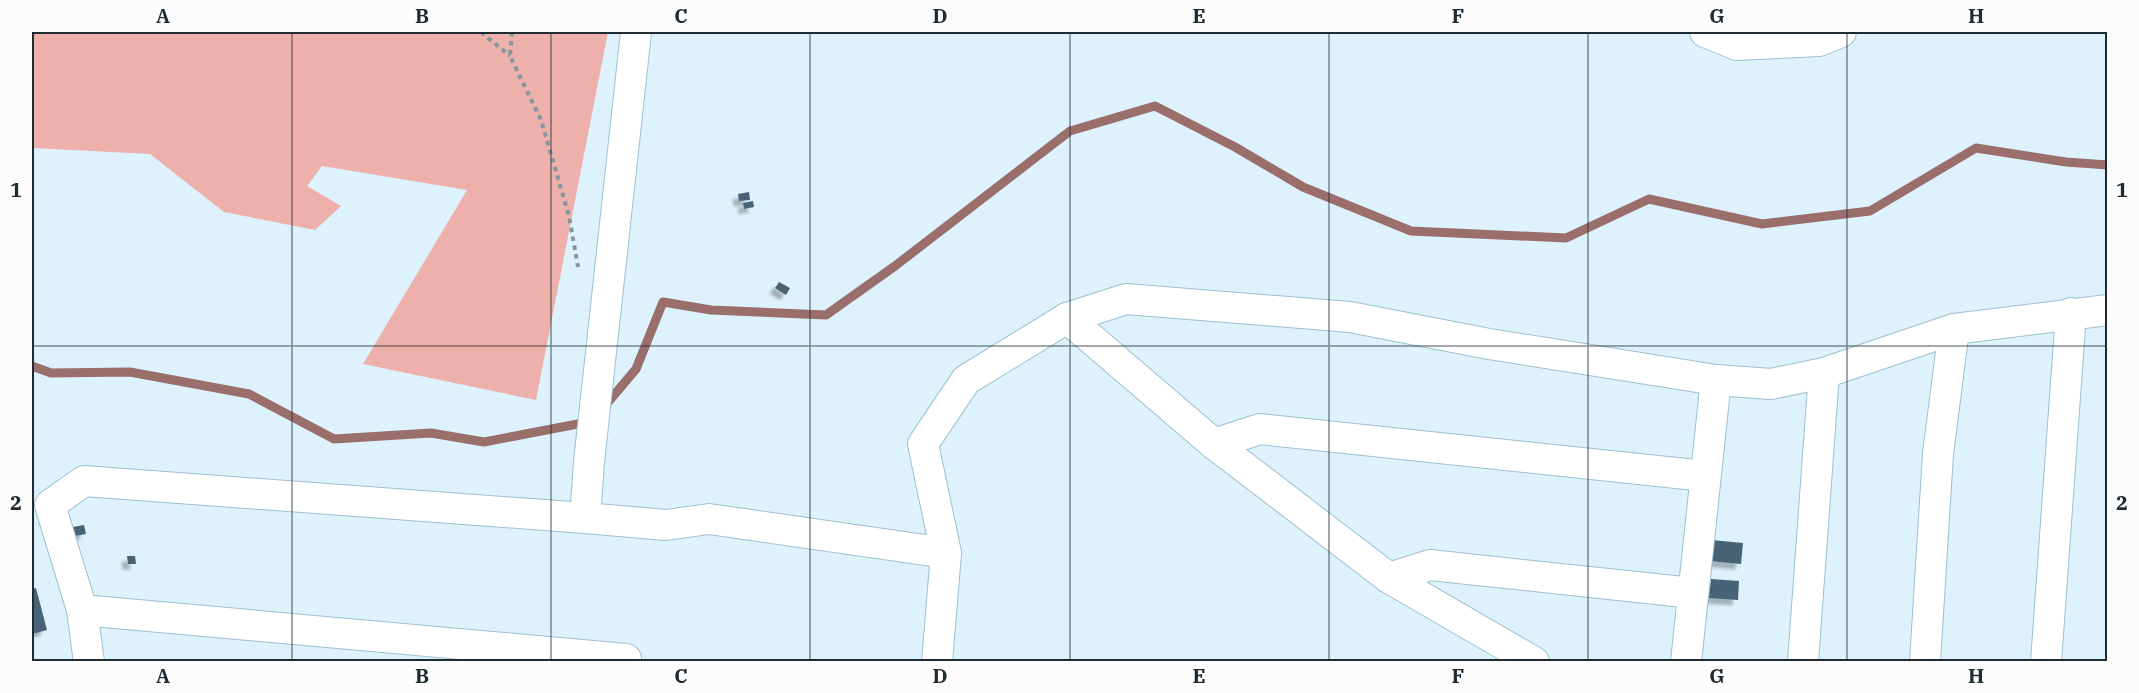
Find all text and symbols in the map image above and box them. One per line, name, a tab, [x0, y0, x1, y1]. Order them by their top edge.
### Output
text: A	[156, 2, 170, 29]
text: B	[415, 2, 429, 29]
text: C	[674, 2, 688, 29]
text: D	[932, 2, 948, 29]
text: E	[1192, 2, 1206, 29]
text: F	[1452, 2, 1464, 29]
text: G	[1709, 2, 1725, 29]
text: H	[1968, 2, 1984, 29]
text: 1	[10, 176, 22, 203]
text: 1	[2116, 176, 2128, 203]
text: 2	[10, 489, 22, 516]
text: 2	[2116, 489, 2128, 516]
text: A	[156, 662, 170, 689]
text: B	[415, 662, 429, 689]
text: C	[674, 662, 688, 689]
text: D	[932, 662, 948, 689]
text: E	[1192, 662, 1206, 689]
text: F	[1452, 662, 1464, 689]
text: G	[1709, 662, 1725, 689]
text: H	[1968, 662, 1984, 689]

